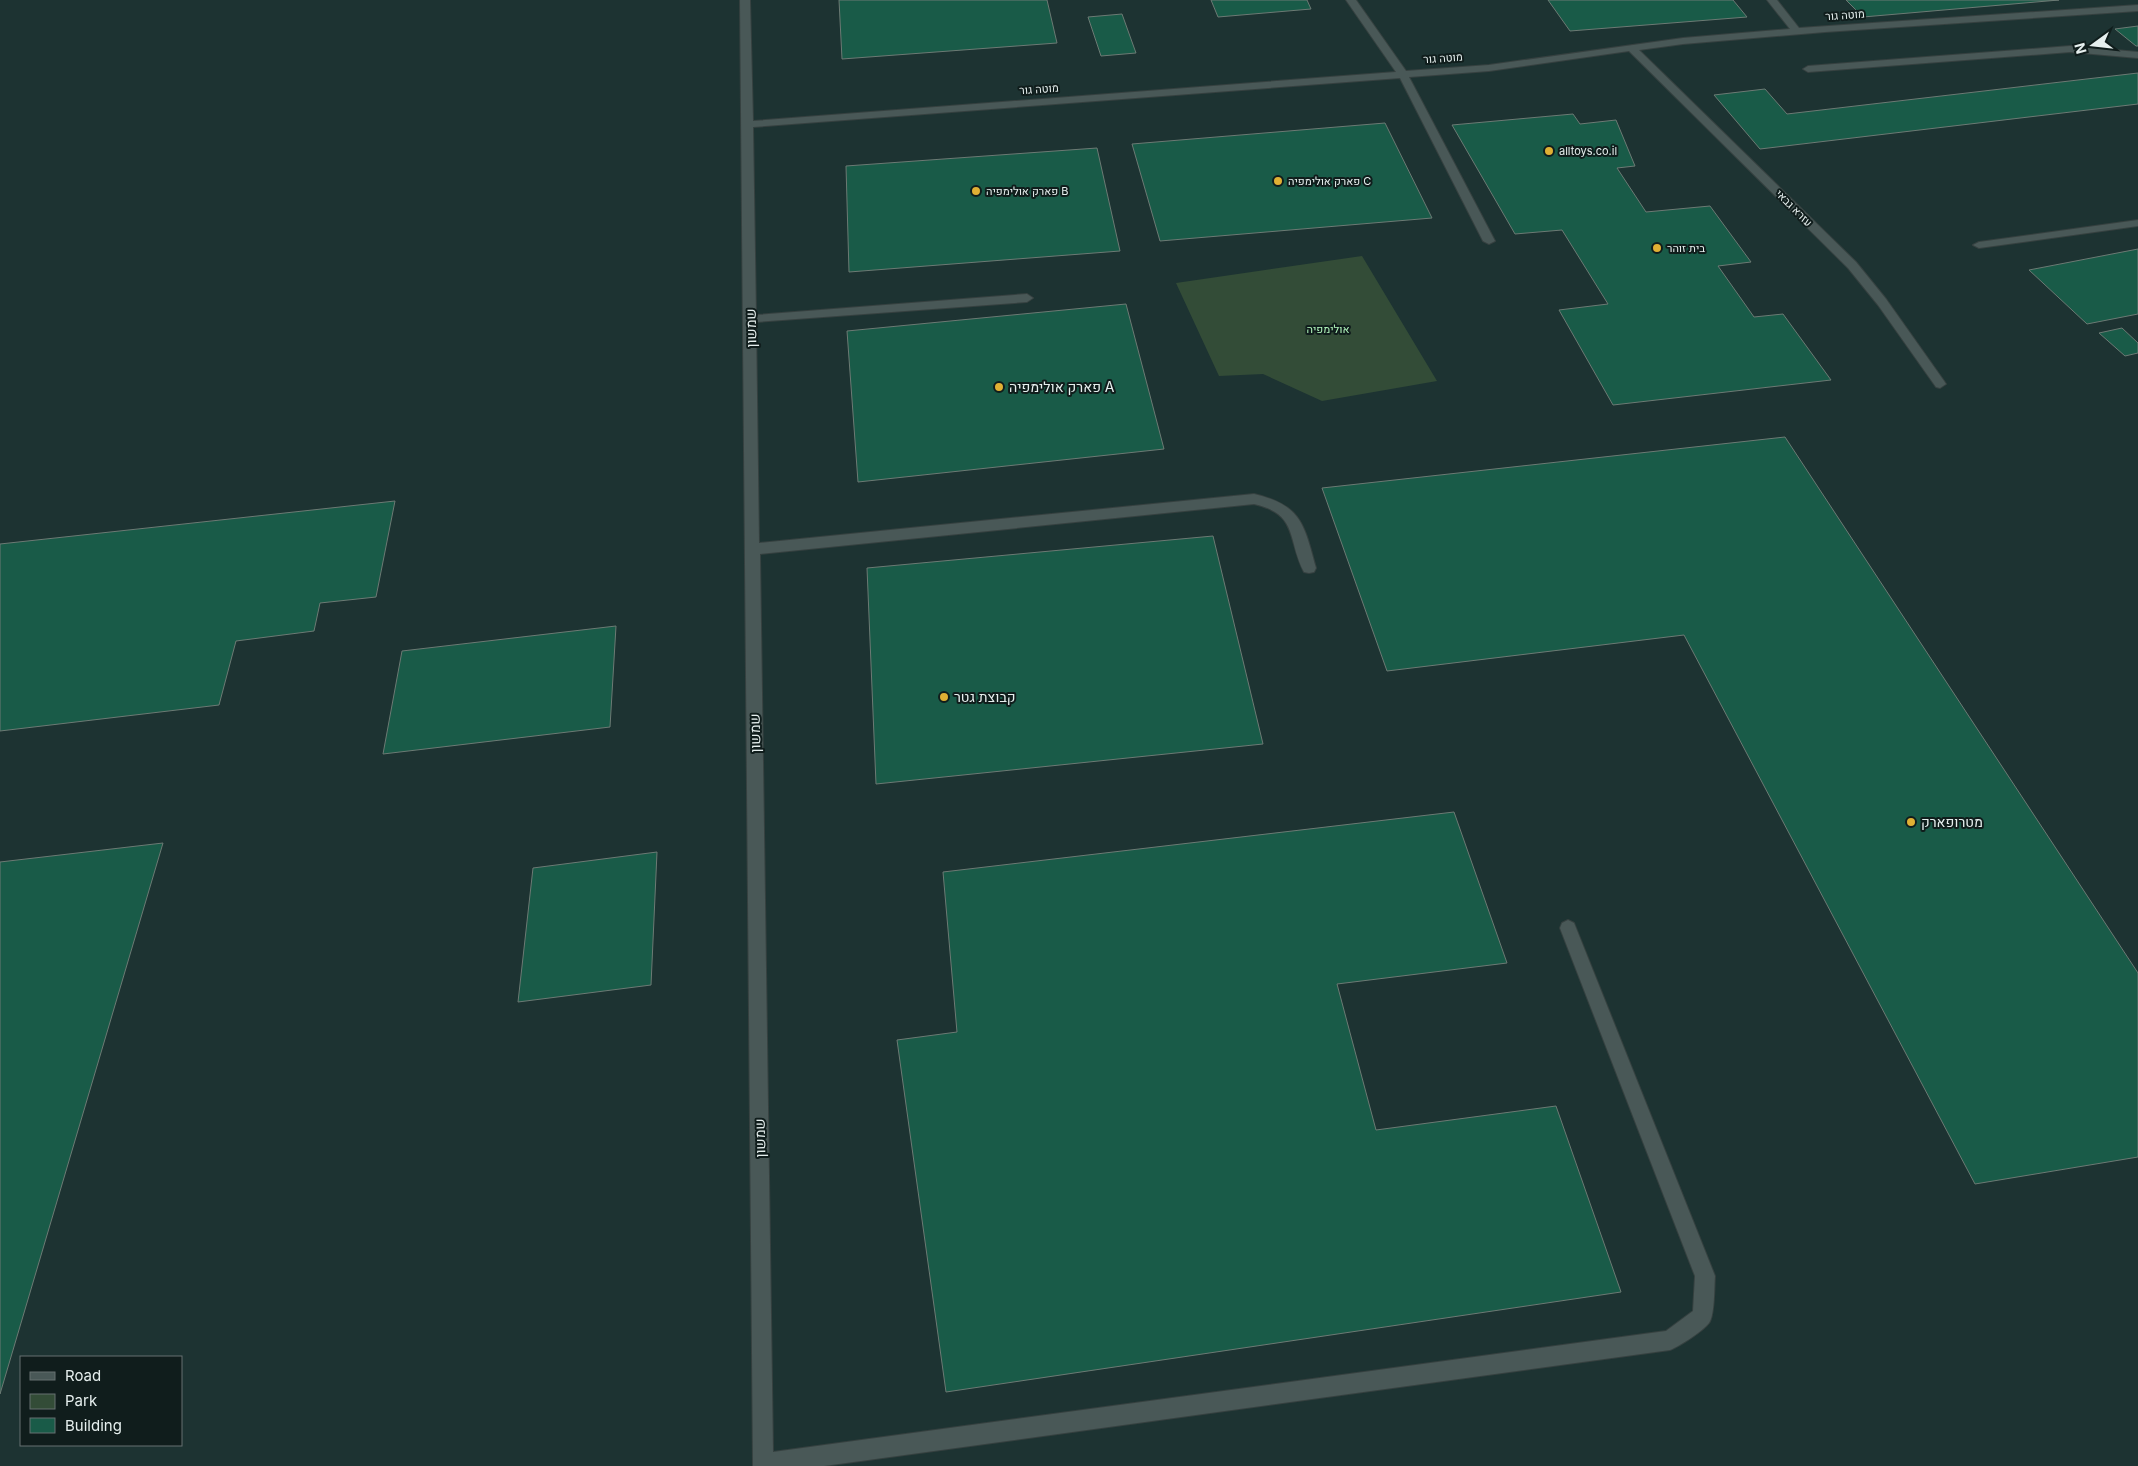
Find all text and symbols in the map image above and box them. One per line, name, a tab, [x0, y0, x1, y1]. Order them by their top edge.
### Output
street label: מוטה גור	[1825, 7, 1865, 23]
north arrow	[2068, 20, 2118, 70]
text: N	[2070, 41, 2090, 56]
street label: מוטה גור	[1423, 50, 1463, 66]
street label: מוטה גור	[1019, 81, 1059, 97]
place label: alltoys.co.il	[1559, 144, 1617, 158]
marker: alltoys.co.il	[1543, 145, 1555, 157]
place label: פארק אולימפיה C	[1288, 174, 1371, 188]
marker: פארק אולימפיה C	[1272, 175, 1284, 187]
place label: פארק אולימפיה B	[986, 184, 1069, 198]
marker: פארק אולימפיה B	[970, 185, 982, 197]
street label: עזרא גבאי	[1773, 187, 1815, 229]
place label: בית זוהר	[1667, 241, 1705, 255]
marker: בית זוהר	[1651, 242, 1663, 254]
street label: שמשון	[742, 308, 759, 348]
park label: אולימפיה	[1307, 322, 1349, 336]
place label: פארק אולימפיה A	[1009, 378, 1115, 395]
marker: פארק אולימפיה A	[993, 381, 1005, 393]
place label: קבוצת גטר	[954, 688, 1015, 705]
marker: קבוצת גטר	[938, 691, 950, 703]
street label: שמשון	[746, 713, 763, 753]
place label: מטרופארק	[1921, 813, 1983, 830]
marker: מטרופארק	[1905, 816, 1917, 828]
street label: שמשון	[751, 1118, 768, 1158]
legend	[20, 1356, 182, 1446]
text: Road	[65, 1366, 101, 1385]
text: Park	[65, 1391, 98, 1410]
text: Building	[65, 1416, 122, 1435]

